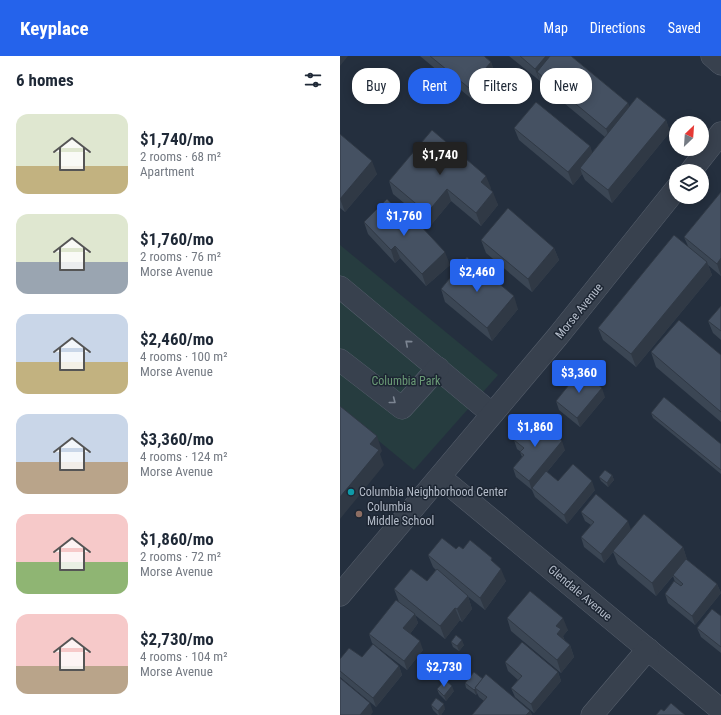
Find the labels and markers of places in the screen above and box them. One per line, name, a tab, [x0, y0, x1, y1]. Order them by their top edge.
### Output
pin: $1,740	[407, 142, 473, 176]
pin: $1,760	[371, 203, 437, 237]
pin: $2,460	[444, 259, 510, 293]
pin: $3,360	[546, 360, 612, 394]
pin: $1,860	[502, 414, 568, 448]
place label: Columbia Neighborhood Center	[359, 485, 508, 499]
marker: Columbia Neighborhood Center	[346, 487, 356, 497]
place label: Columbia Middle School	[367, 500, 434, 528]
marker: Columbia Middle School	[354, 509, 364, 519]
pin: $2,730	[411, 654, 477, 688]

